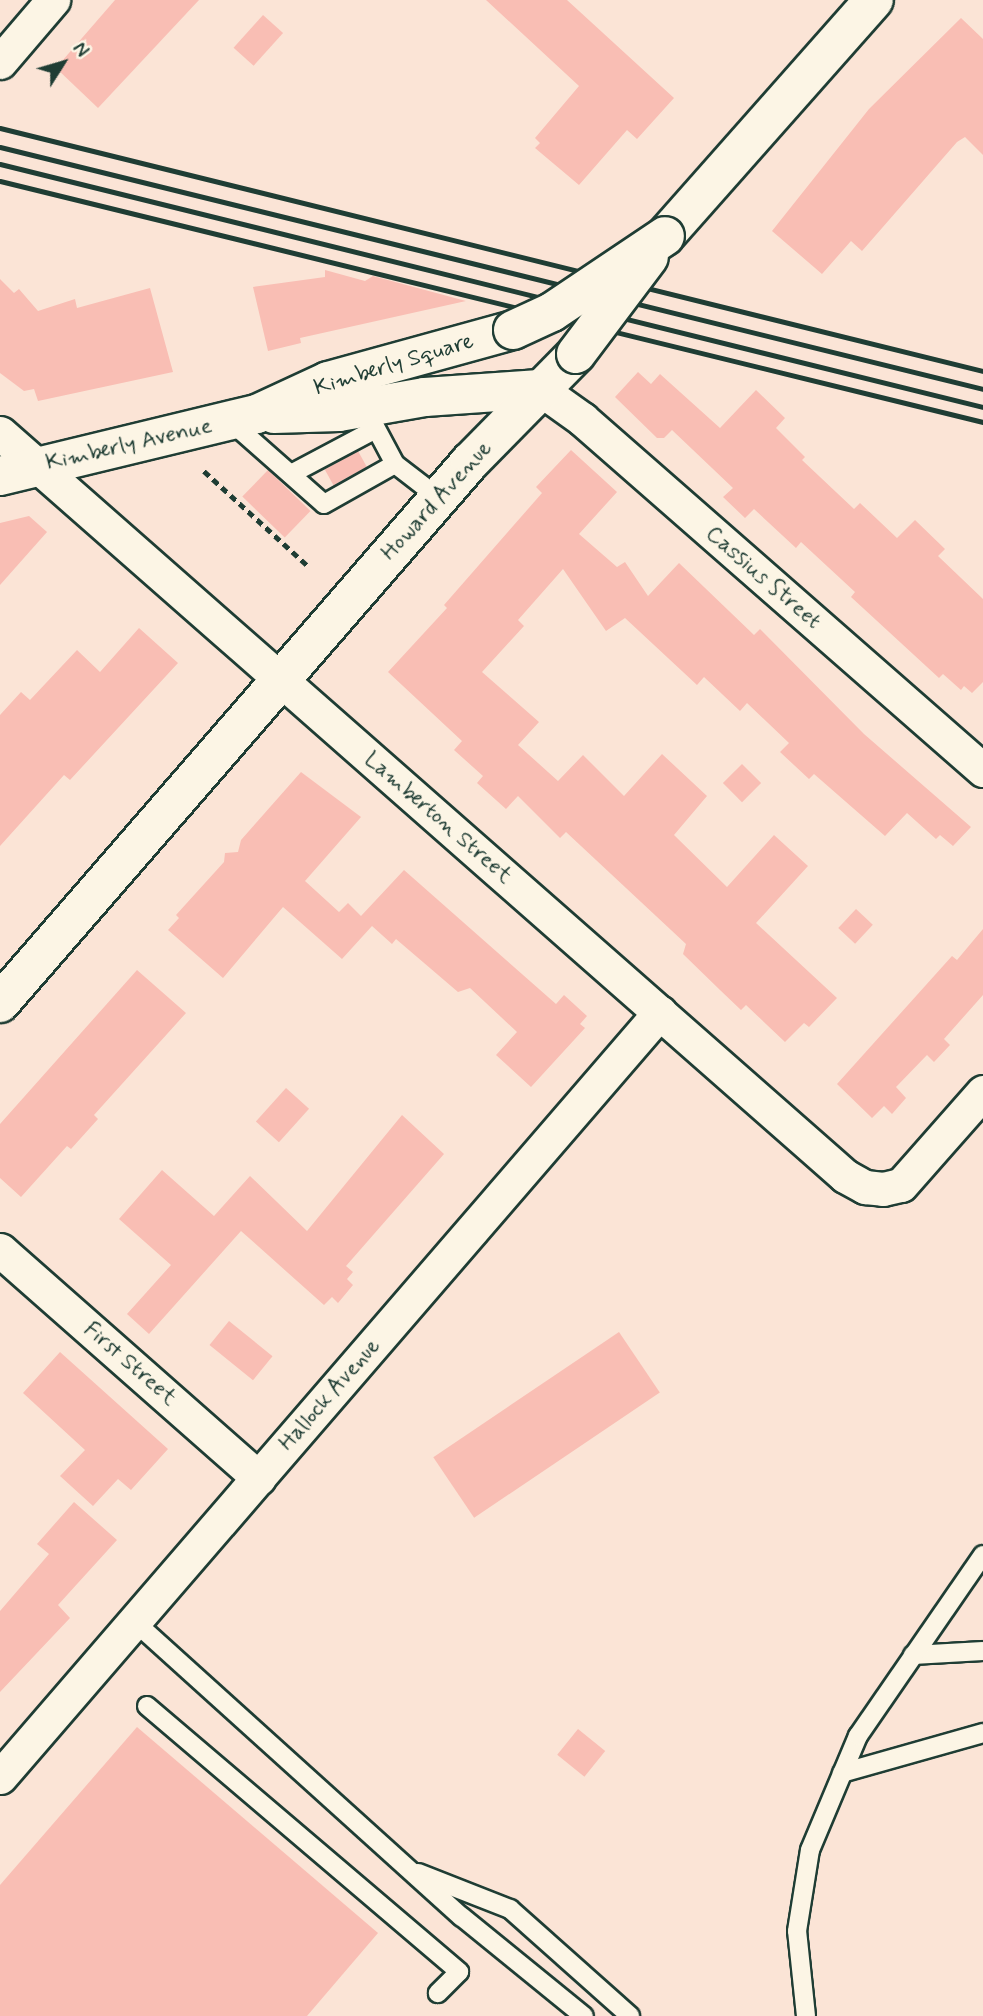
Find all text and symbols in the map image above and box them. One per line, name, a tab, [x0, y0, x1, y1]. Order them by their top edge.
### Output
north arrow	[28, 28, 98, 98]
text: N	[66, 37, 94, 63]
street label: Kimberly Square	[311, 328, 477, 402]
street label: Kimberly Avenue	[43, 412, 215, 478]
street label: Howard Avenue	[377, 436, 497, 566]
street label: Cassius Street	[698, 519, 828, 637]
street label: Lamberton Street	[358, 746, 518, 890]
street label: First Street	[78, 1316, 182, 1412]
street label: Hallock Avenue	[272, 1331, 388, 1459]

